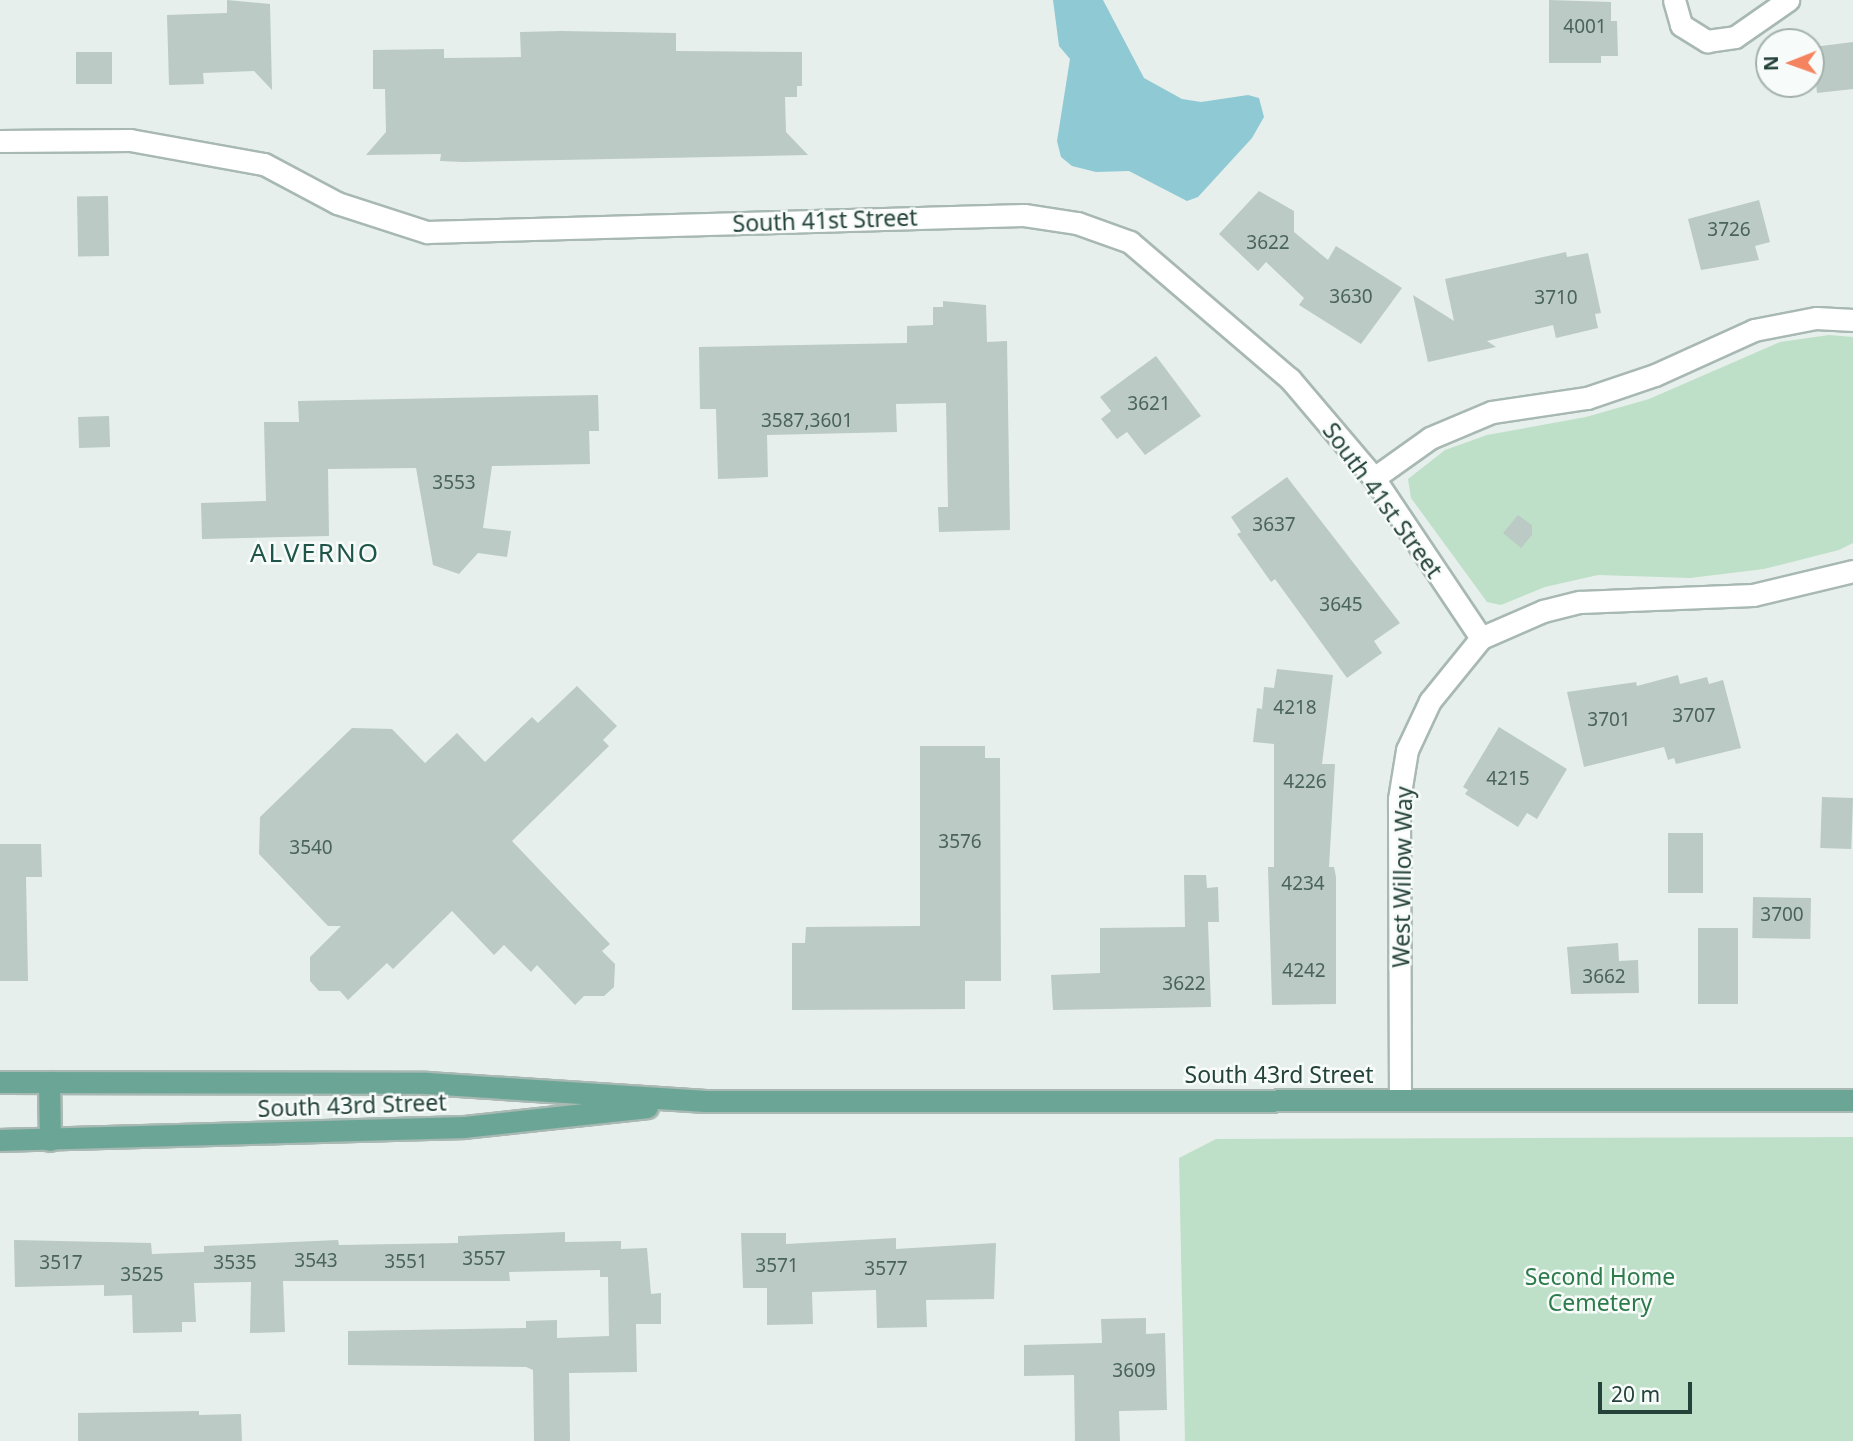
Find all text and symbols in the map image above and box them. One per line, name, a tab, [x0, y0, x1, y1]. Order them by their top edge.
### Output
house number: 4001	[1563, 16, 1607, 38]
north arrow	[1755, 28, 1825, 98]
text: N	[1758, 55, 1784, 71]
street label: South 41st Street	[732, 203, 918, 237]
house number: 3726	[1707, 219, 1751, 241]
house number: 3622	[1246, 232, 1290, 254]
house number: 3630	[1329, 286, 1373, 308]
house number: 3710	[1534, 287, 1578, 309]
house number: 3621	[1127, 393, 1171, 415]
house number: 3587,3601	[761, 410, 853, 432]
street label: South 41st Street	[1317, 417, 1449, 583]
house number: 3553	[432, 472, 476, 494]
house number: 3637	[1252, 514, 1296, 536]
district label: ALVERNO	[251, 537, 379, 569]
house number: 3645	[1319, 594, 1363, 616]
house number: 4218	[1273, 697, 1317, 719]
house number: 3707	[1672, 705, 1716, 727]
house number: 3701	[1587, 709, 1631, 731]
house number: 4215	[1486, 768, 1530, 790]
house number: 4226	[1283, 771, 1327, 793]
street label: West Willow Way	[1387, 786, 1417, 968]
house number: 3576	[938, 831, 982, 853]
house number: 3540	[289, 837, 333, 859]
house number: 4234	[1281, 873, 1325, 895]
house number: 3700	[1760, 904, 1804, 926]
house number: 4242	[1282, 960, 1326, 982]
house number: 3662	[1582, 966, 1626, 988]
house number: 3622	[1162, 973, 1206, 995]
street label: South 43rd Street	[1185, 1060, 1373, 1088]
street label: South 43rd Street	[257, 1088, 447, 1122]
house number: 3557	[462, 1248, 506, 1270]
house number: 3543	[294, 1250, 338, 1272]
house number: 3551	[384, 1251, 428, 1273]
house number: 3517	[39, 1252, 83, 1274]
house number: 3535	[213, 1252, 257, 1274]
house number: 3571	[755, 1255, 799, 1277]
house number: 3577	[864, 1258, 908, 1280]
park label: Second Home Cemetery	[1525, 1262, 1675, 1316]
house number: 3525	[120, 1264, 164, 1286]
house number: 3609	[1112, 1360, 1156, 1382]
scale bar	[1601, 1368, 1696, 1412]
text: 20 m	[1611, 1380, 1660, 1408]

